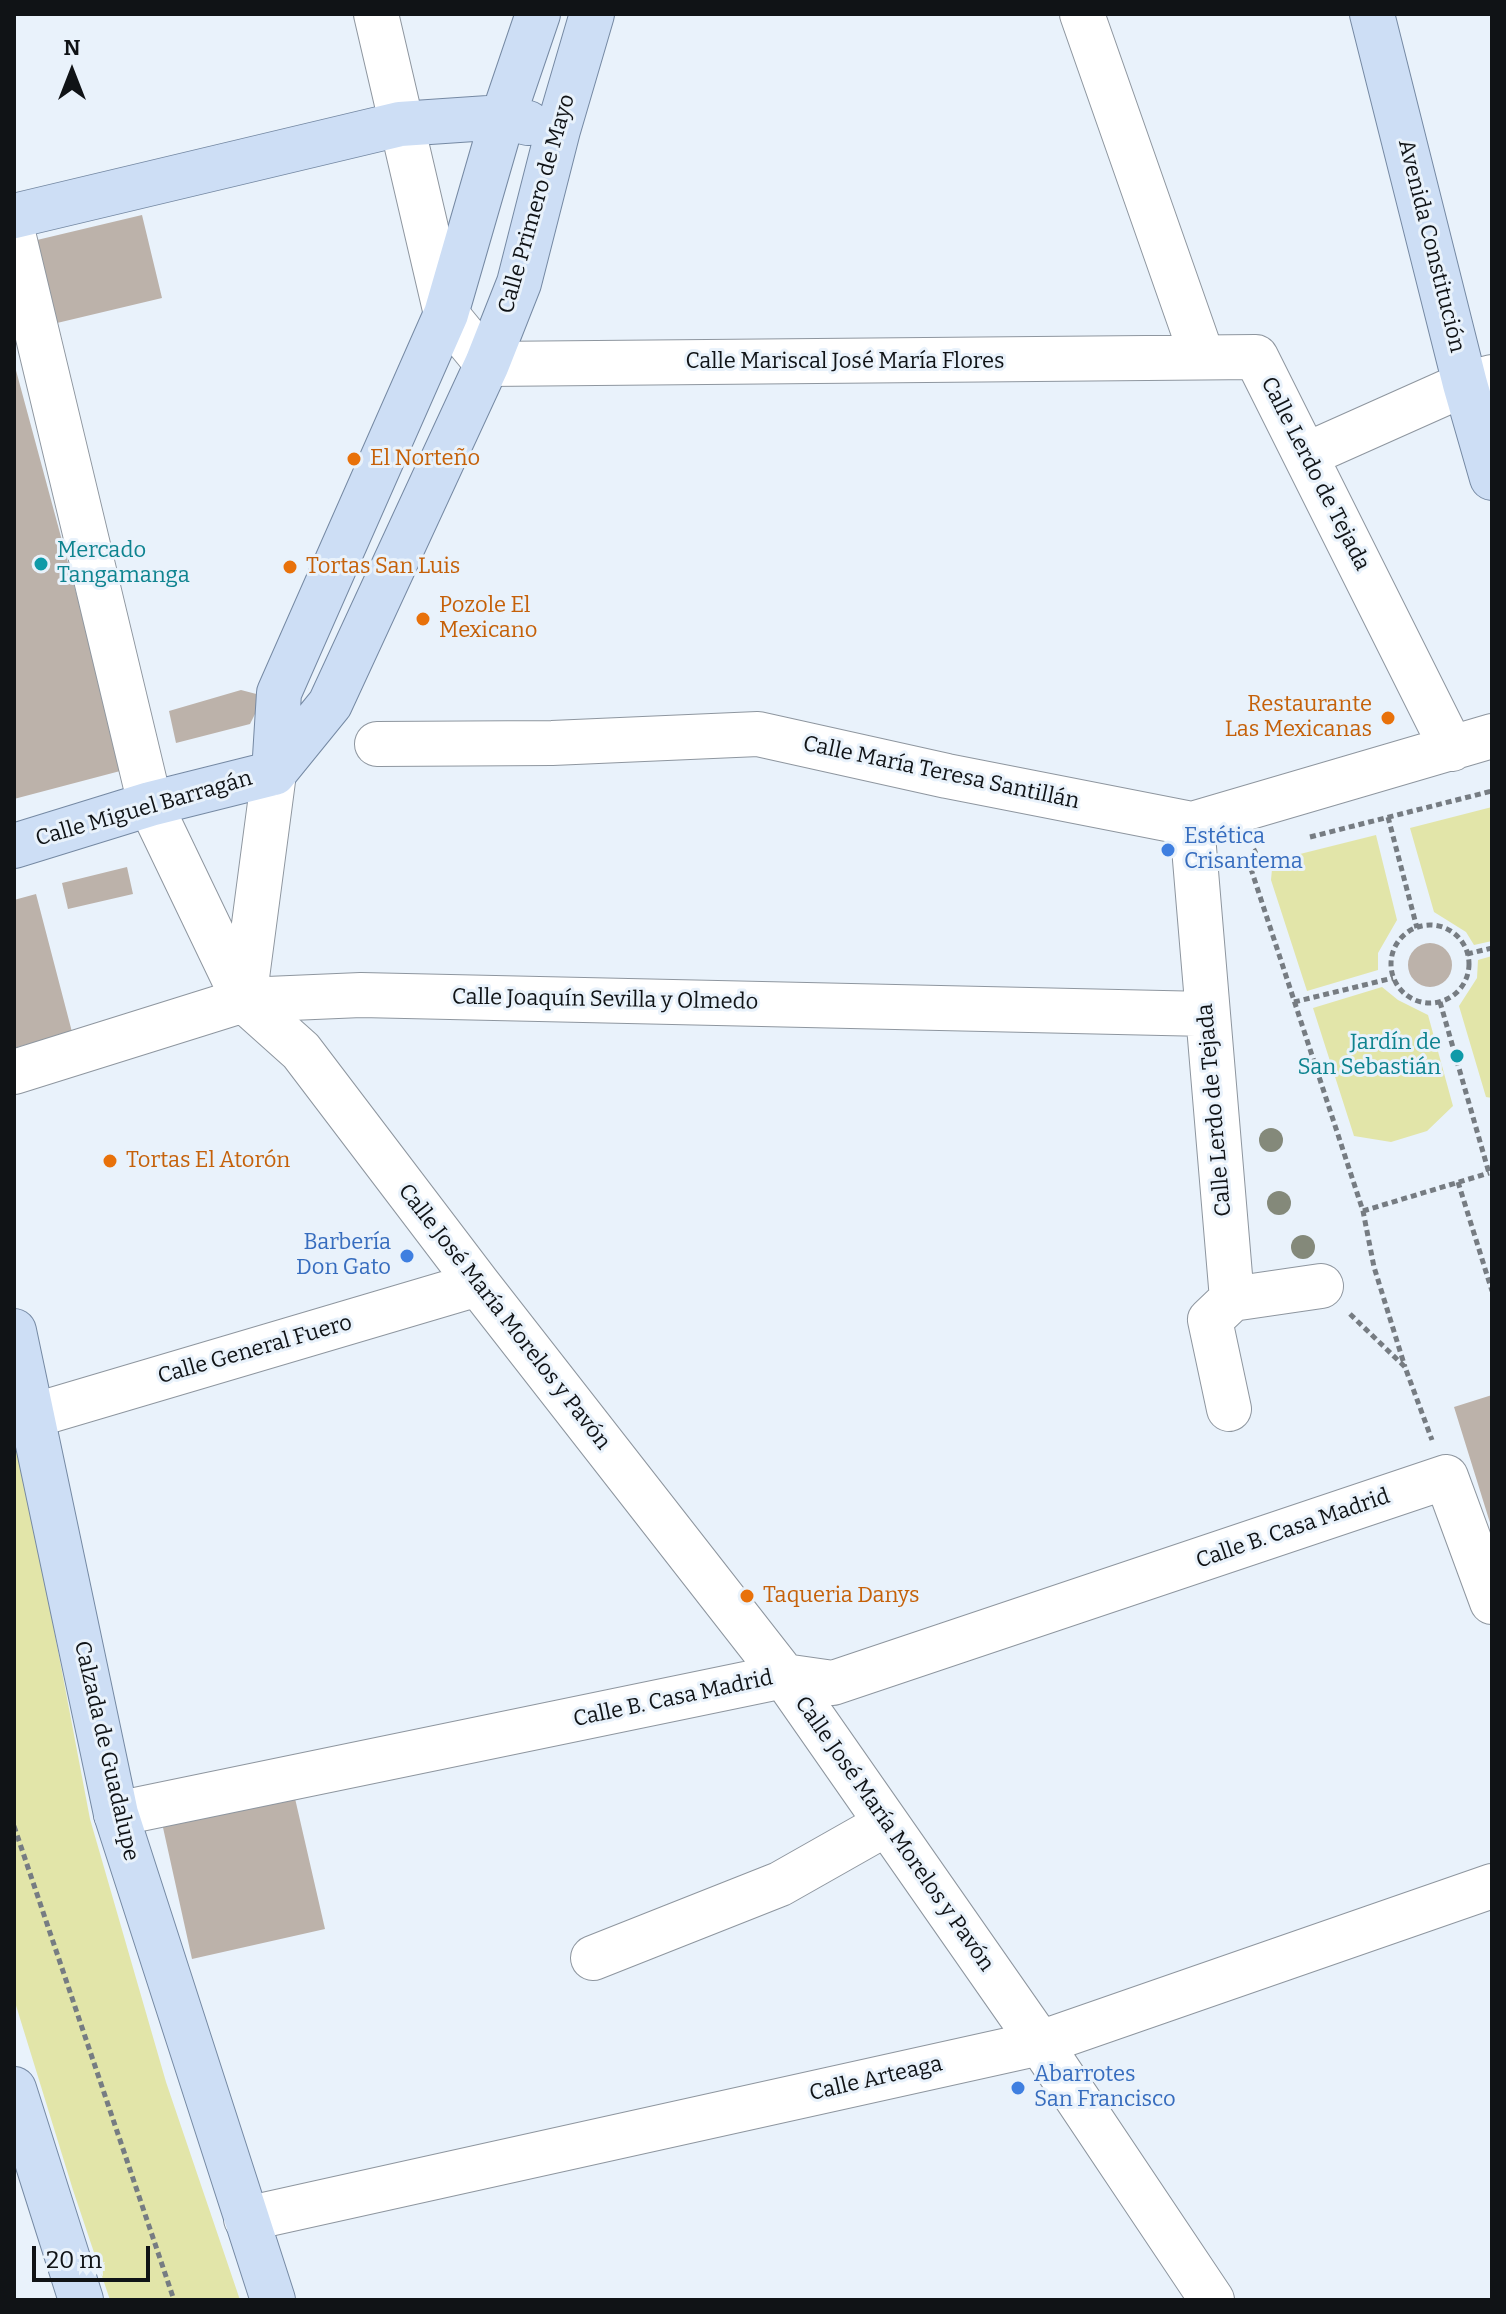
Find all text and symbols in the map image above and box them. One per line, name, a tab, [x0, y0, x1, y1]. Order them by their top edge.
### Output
north arrow	[32, 32, 112, 112]
text: N	[64, 34, 80, 61]
street label: Calle Primero de Mayo	[493, 91, 581, 317]
street label: Avenida Constitución	[1392, 137, 1470, 355]
street label: Calle Mariscal José María Flores	[685, 349, 1005, 375]
street label: Calle Lerdo de Tejada	[1255, 373, 1375, 575]
place label: El Norteño	[370, 446, 480, 472]
marker: El Norteño	[345, 450, 363, 468]
place label: Mercado Tangamanga	[57, 538, 190, 590]
place label: Tortas San Luis	[306, 554, 460, 580]
marker: Mercado Tangamanga	[32, 555, 50, 573]
marker: Tortas San Luis	[281, 558, 299, 576]
place label: Pozole El Mexicano	[439, 593, 537, 644]
marker: Pozole El Mexicano	[414, 610, 432, 628]
place label: Restaurante Las Mexicanas	[1225, 692, 1372, 744]
marker: Restaurante Las Mexicanas	[1379, 709, 1397, 727]
street label: Calle María Teresa Santillán	[800, 731, 1082, 815]
street label: Calle Miguel Barragán	[33, 765, 255, 853]
place label: Estética Crisantema	[1184, 824, 1303, 876]
marker: Estética Crisantema	[1159, 841, 1177, 859]
street label: Calle Joaquín Sevilla y Olmedo	[452, 984, 758, 1016]
street label: Calle Lerdo de Tejada	[1193, 1002, 1237, 1218]
place label: Jardín de San Sebastián	[1298, 1030, 1441, 1082]
marker: Jardín de San Sebastián	[1448, 1047, 1466, 1065]
place label: Tortas El Atorón	[126, 1148, 290, 1174]
marker: Tortas El Atorón	[101, 1152, 119, 1170]
street label: Calle José María Morelos y Pavón	[392, 1179, 616, 1455]
place label: Barbería Don Gato	[296, 1230, 391, 1282]
marker: Barbería Don Gato	[398, 1247, 416, 1265]
street label: Calle General Fuero	[155, 1310, 355, 1390]
street label: Calle B. Casa Madrid	[1193, 1483, 1393, 1575]
place label: Taqueria Danys	[763, 1583, 919, 1609]
marker: Taqueria Danys	[738, 1587, 756, 1605]
street label: Calzada de Guadalupe	[68, 1638, 144, 1864]
street label: Calle B. Casa Madrid	[571, 1665, 775, 1733]
street label: Calle José María Morelos y Pavón	[789, 1691, 999, 1977]
street label: Calle Arteaga	[807, 2051, 945, 2107]
place label: Abarrotes San Francisco	[1034, 2062, 1176, 2114]
marker: Abarrotes San Francisco	[1009, 2079, 1027, 2097]
scale bar	[36, 2230, 154, 2280]
text: 20 m	[46, 2246, 102, 2274]

